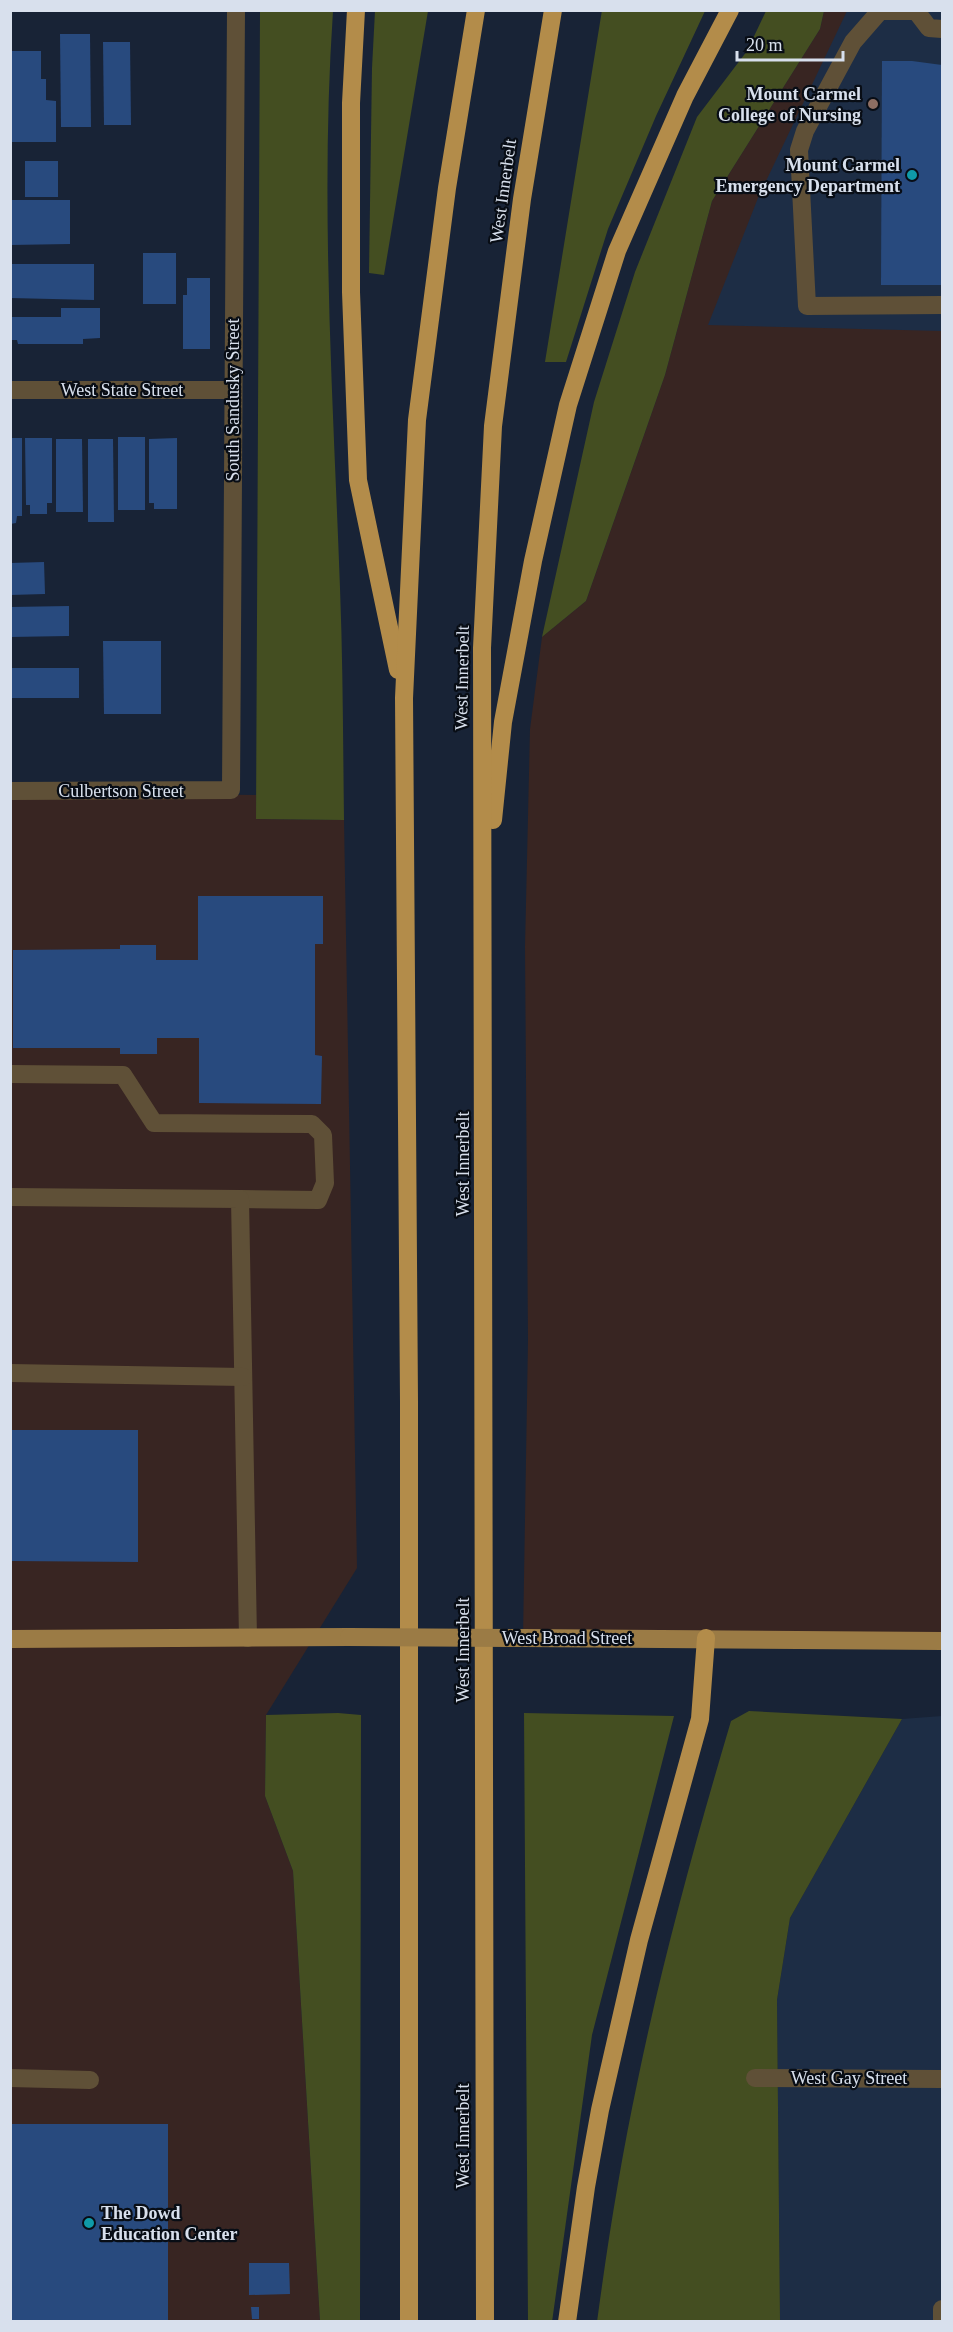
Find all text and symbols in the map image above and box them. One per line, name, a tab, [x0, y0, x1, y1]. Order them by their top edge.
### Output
scale bar	[737, 24, 844, 62]
text: 20 m	[746, 35, 783, 55]
place label: Mount Carmel College of Nursing	[718, 84, 861, 125]
marker: Mount Carmel College of Nursing	[866, 97, 880, 111]
street label: West Innerbelt	[486, 138, 520, 244]
place label: Mount Carmel Emergency Department	[716, 155, 900, 196]
marker: Mount Carmel Emergency Department	[905, 168, 919, 182]
street label: South Sandusky Street	[223, 318, 243, 482]
street label: West State Street	[61, 380, 183, 400]
street label: West Innerbelt	[451, 625, 473, 731]
street label: Culbertson Street	[58, 781, 184, 801]
street label: West Innerbelt	[453, 1111, 473, 1217]
street label: West Innerbelt	[453, 1597, 473, 1703]
street label: West Broad Street	[502, 1628, 632, 1648]
street label: West Gay Street	[791, 2068, 907, 2088]
street label: West Innerbelt	[453, 2083, 473, 2189]
place label: The Dowd Education Center	[101, 2203, 238, 2244]
marker: The Dowd Education Center	[82, 2216, 96, 2230]

